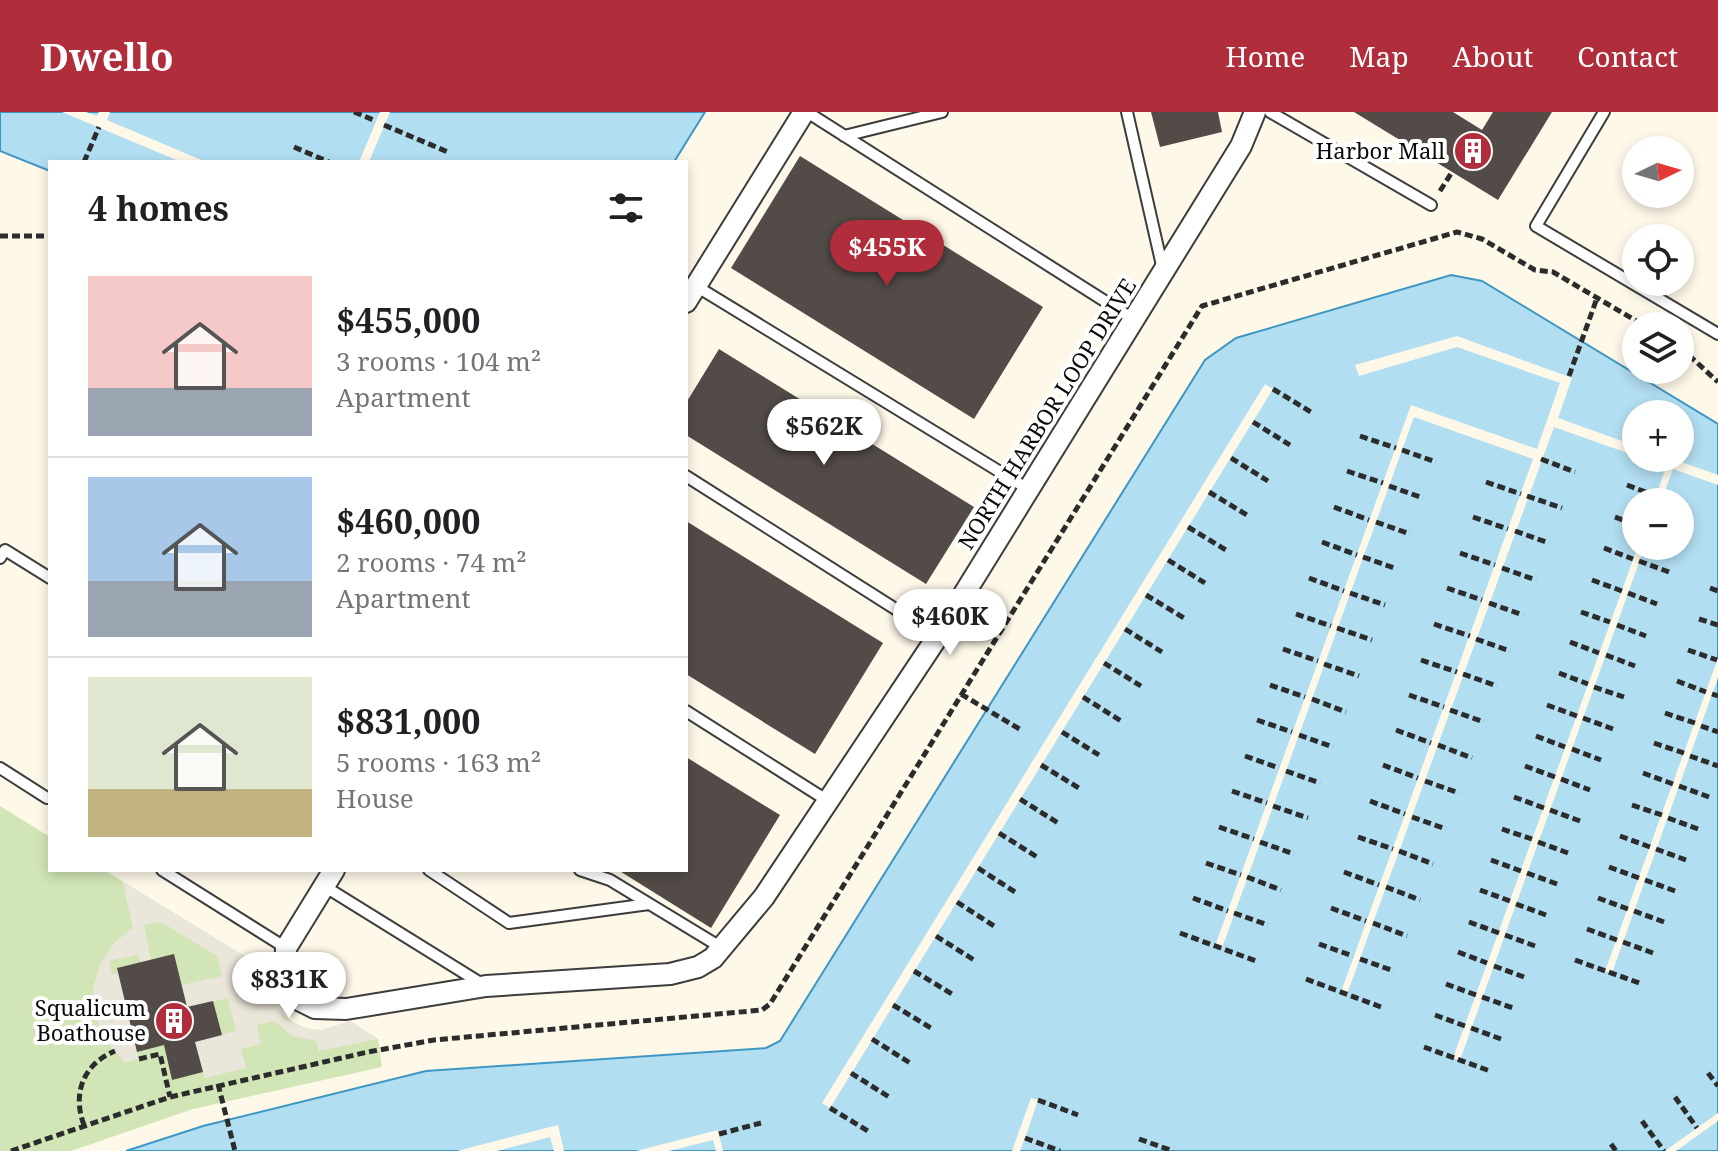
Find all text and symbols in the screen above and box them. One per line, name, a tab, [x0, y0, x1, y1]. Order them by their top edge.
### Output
text: Dwello	[40, 30, 174, 82]
text: Home	[1226, 37, 1305, 75]
text: Map	[1349, 37, 1409, 75]
text: About	[1453, 37, 1533, 75]
text: Contact	[1577, 37, 1678, 75]
building icon: Harbor Mall	[1452, 130, 1494, 172]
place label: Harbor Mall	[1316, 135, 1445, 165]
north arrow	[1622, 136, 1694, 208]
map controls	[1622, 136, 1694, 560]
text: 4 homes	[88, 185, 229, 231]
icon: filters	[604, 186, 648, 230]
pin: $455K	[831, 220, 943, 288]
button: locate	[1622, 224, 1694, 296]
text: $455K	[848, 228, 926, 264]
street label: NORTH HARBOR LOOP DRIVE	[950, 272, 1142, 555]
text: $455,000	[336, 297, 480, 343]
icon: home	[152, 308, 248, 404]
button: layers	[1622, 312, 1694, 384]
text: 3 rooms · 104 m²	[336, 343, 541, 379]
text: Apartment	[336, 379, 471, 415]
pin: $562K	[768, 399, 880, 467]
button: +	[1622, 400, 1694, 472]
text: $562K	[785, 407, 863, 443]
button: −	[1622, 488, 1694, 560]
text: $460,000	[336, 498, 480, 544]
icon: home	[152, 509, 248, 605]
text: 2 rooms · 74 m²	[336, 544, 527, 580]
text: Apartment	[336, 580, 471, 616]
pin: $460K	[894, 589, 1006, 657]
text: $460K	[911, 597, 989, 633]
text: $831,000	[336, 698, 480, 744]
icon: home	[152, 709, 248, 805]
text: 5 rooms · 163 m²	[336, 744, 541, 780]
text: House	[336, 780, 414, 816]
pin: $831K	[233, 952, 345, 1020]
text: $831K	[250, 960, 328, 996]
place label: Squalicum Boathouse	[35, 992, 146, 1047]
building icon: Squalicum Boathouse	[153, 1000, 195, 1042]

